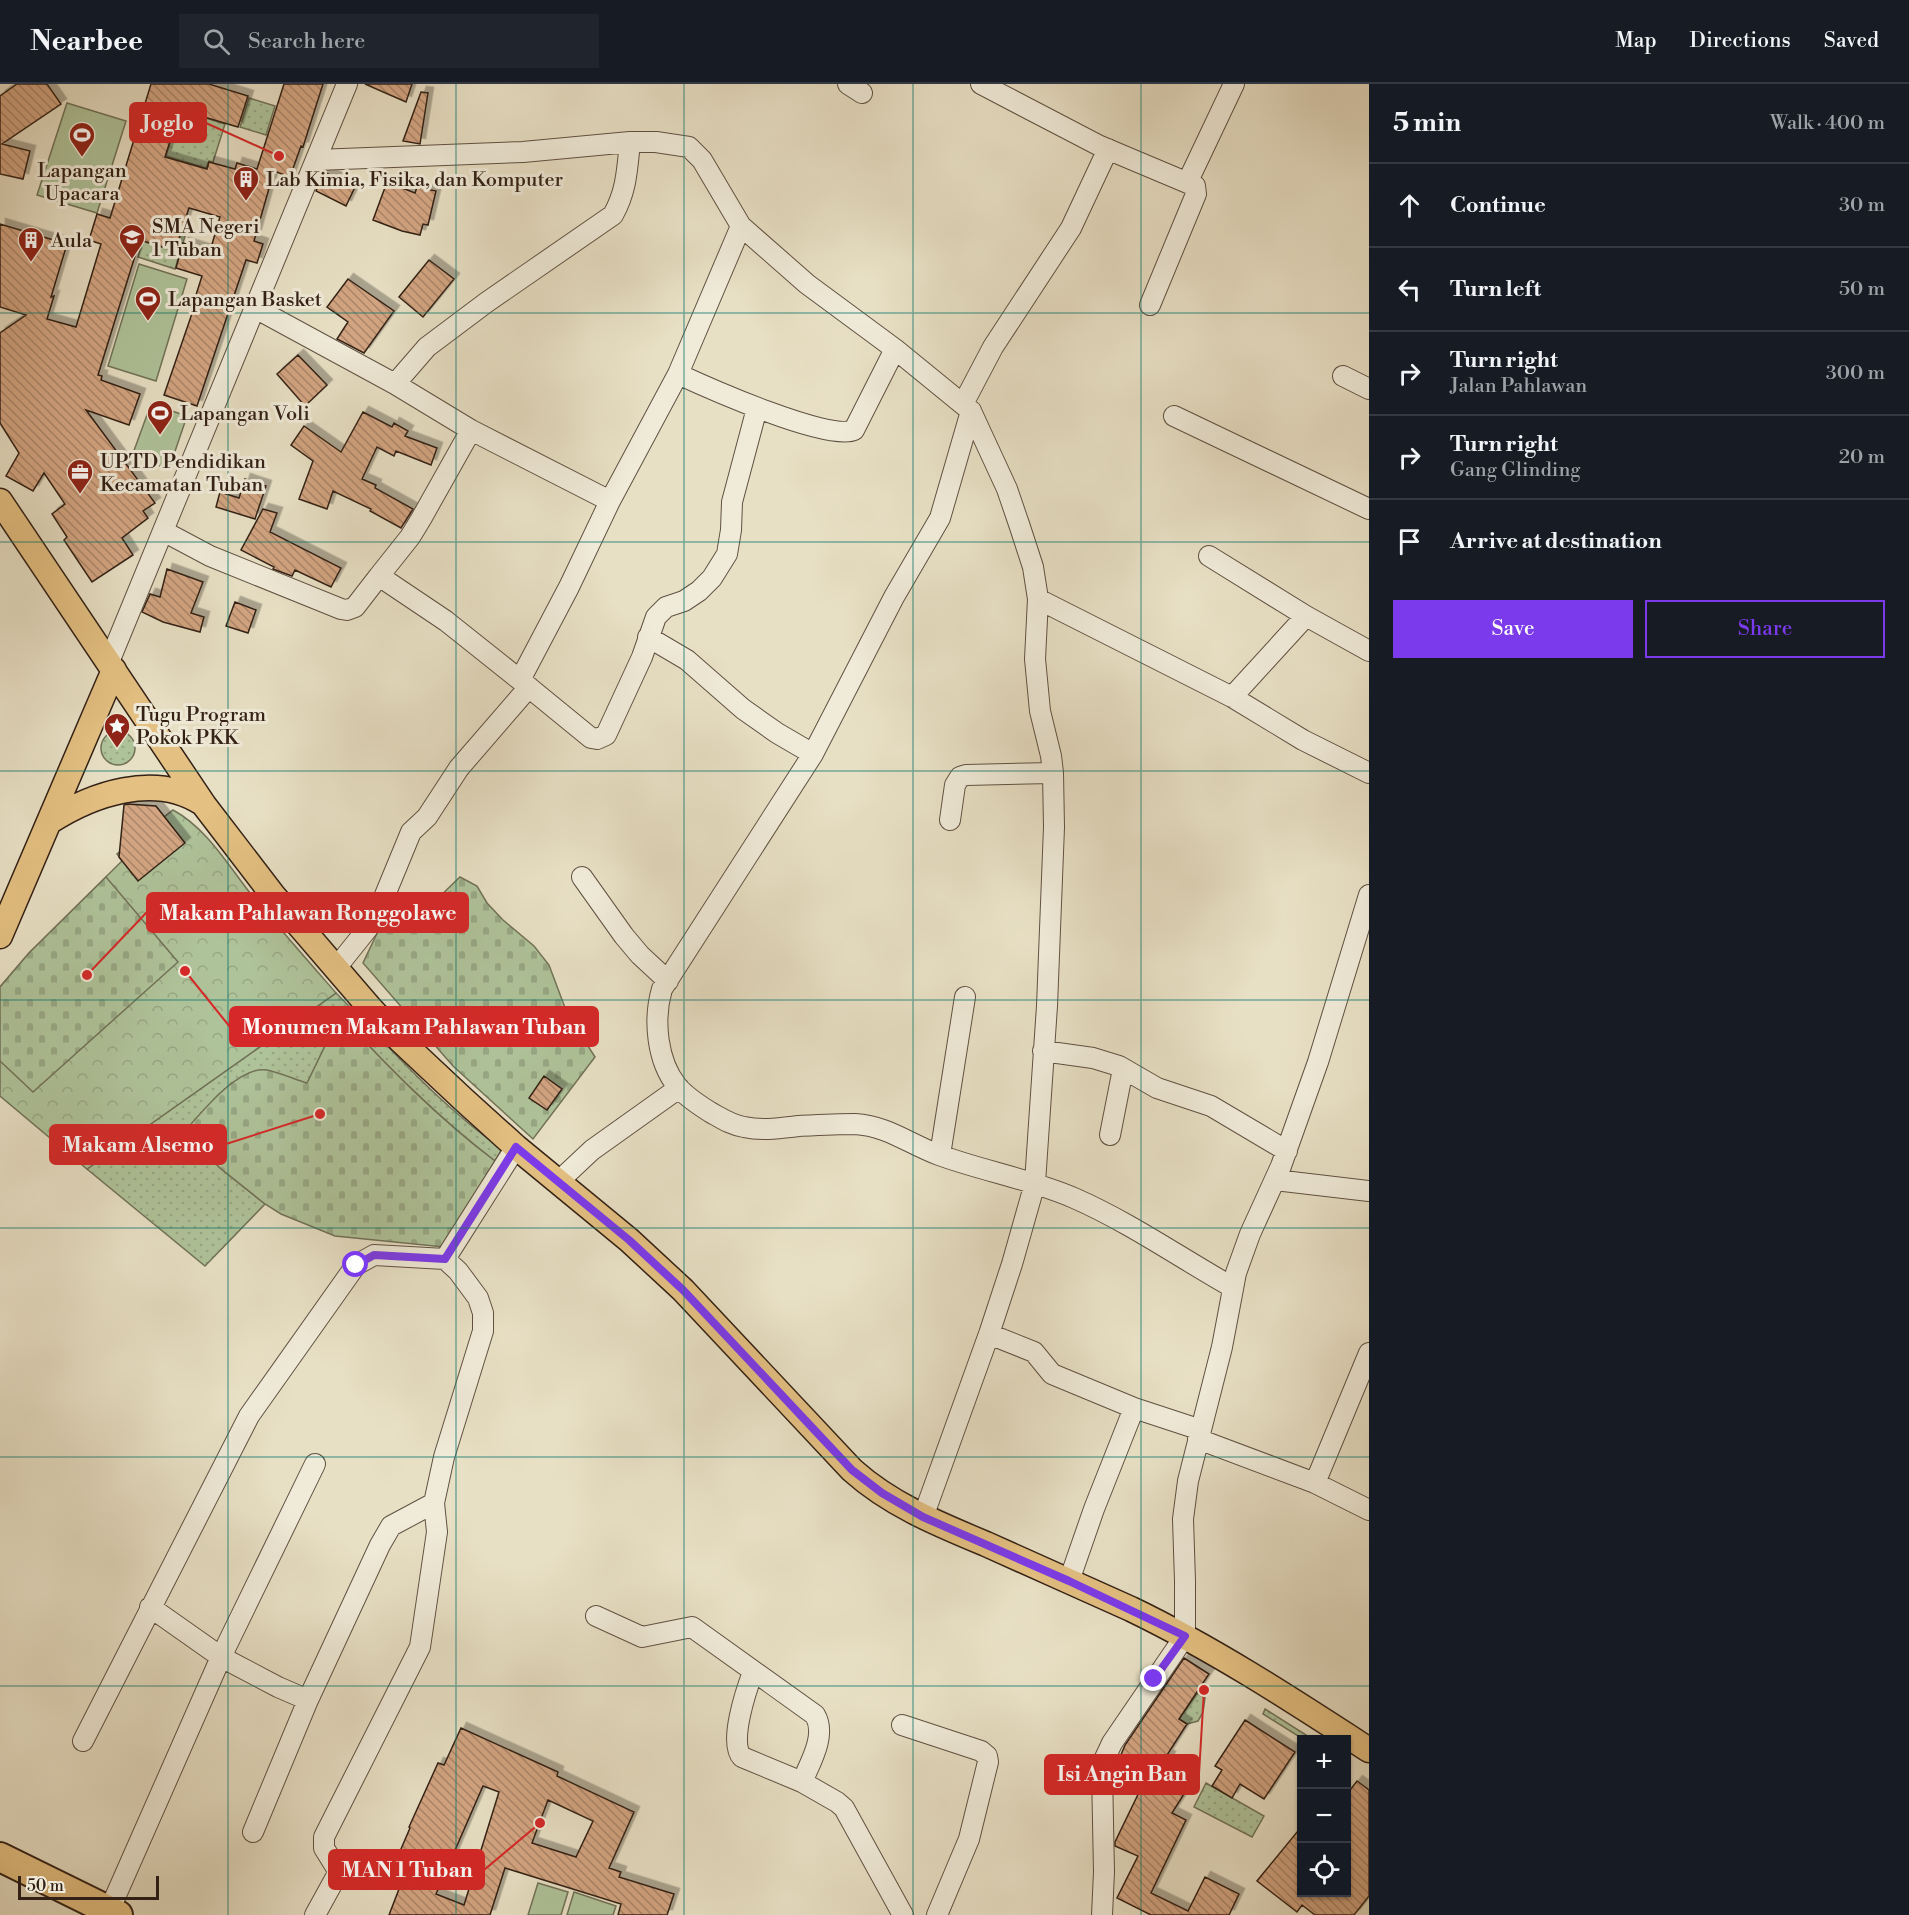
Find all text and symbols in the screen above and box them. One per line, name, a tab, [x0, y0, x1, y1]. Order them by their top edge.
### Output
search box	[179, 14, 599, 68]
text: Nearbee	[30, 24, 143, 59]
icon: search	[200, 25, 233, 58]
text: Search here	[248, 28, 365, 55]
text: Map	[1615, 28, 1657, 54]
text: Directions	[1690, 28, 1791, 54]
text: Saved	[1824, 28, 1879, 54]
callout: Joglo	[130, 103, 206, 142]
text: 5 min	[1393, 107, 1461, 139]
text: Joglo	[139, 111, 194, 137]
text: Walk · 400 m	[1770, 111, 1885, 136]
sports icon: Lapangan Upacara	[67, 120, 97, 158]
place label: Lapangan Upacara	[37, 159, 127, 207]
building icon: Lab Kimia, Fisika, dan Komputer	[231, 164, 261, 202]
place label: Lab Kimia, Fisika, dan Komputer	[266, 168, 563, 193]
icon: ahead	[1393, 189, 1426, 222]
text: Continue	[1450, 192, 1546, 219]
text: 30 m	[1839, 193, 1885, 218]
place label: SMA Negeri 1 Tuban	[152, 215, 260, 263]
school or university icon: SMA Negeri 1 Tuban	[117, 222, 147, 260]
building icon: Aula	[16, 225, 46, 263]
place label: Aula	[50, 229, 93, 254]
icon: left	[1393, 273, 1426, 306]
text: Turn left	[1450, 276, 1541, 303]
text: 50 m	[1839, 277, 1885, 302]
sports icon: Lapangan Basket	[133, 284, 163, 322]
place label: Lapangan Basket	[168, 288, 322, 313]
text: Turn right	[1450, 347, 1558, 374]
icon: right	[1393, 357, 1426, 390]
text: 300 m	[1826, 361, 1885, 386]
text: Jalan Pahlawan	[1450, 374, 1587, 399]
sports icon: Lapangan Voli	[145, 398, 175, 436]
place label: Lapangan Voli	[180, 402, 310, 427]
text: Turn right	[1450, 431, 1558, 458]
icon: right	[1393, 441, 1426, 474]
text: 20 m	[1839, 445, 1885, 470]
place label: UPTD Pendidikan Kecamatan Tuban	[100, 450, 266, 498]
office icon: UPTD Pendidikan Kecamatan Tuban	[65, 457, 95, 495]
text: Gang Glinding	[1450, 458, 1581, 483]
icon: arrive	[1393, 525, 1426, 558]
text: Arrive at destination	[1450, 528, 1662, 555]
button: Save	[1393, 600, 1633, 658]
button: Share	[1645, 600, 1885, 658]
place label: Tugu Program Pokok PKK	[136, 703, 267, 751]
place icon: Tugu Program Pokok PKK	[102, 711, 132, 749]
callout: Makam Pahlawan Ronggolawe	[147, 893, 468, 932]
text: Makam Pahlawan Ronggolawe	[160, 901, 456, 927]
callout: Monumen Makam Pahlawan Tuban	[230, 1007, 598, 1046]
text: Monumen Makam Pahlawan Tuban	[242, 1015, 586, 1041]
callout: Makam Alsemo	[50, 1125, 226, 1164]
text: Makam Alsemo	[62, 1133, 214, 1159]
route start	[342, 1251, 368, 1277]
route end	[1140, 1665, 1166, 1691]
map controls	[1297, 1735, 1351, 1897]
button: +	[1297, 1735, 1351, 1789]
callout: Isi Angin Ban	[1045, 1755, 1199, 1794]
text: Isi Angin Ban	[1057, 1762, 1187, 1788]
button: −	[1297, 1789, 1351, 1843]
button: locate	[1297, 1843, 1351, 1897]
callout: MAN 1 Tuban	[329, 1850, 484, 1889]
text: MAN 1 Tuban	[341, 1858, 473, 1884]
scale bar	[18, 1873, 159, 1900]
text: 50 m	[27, 1876, 64, 1896]

